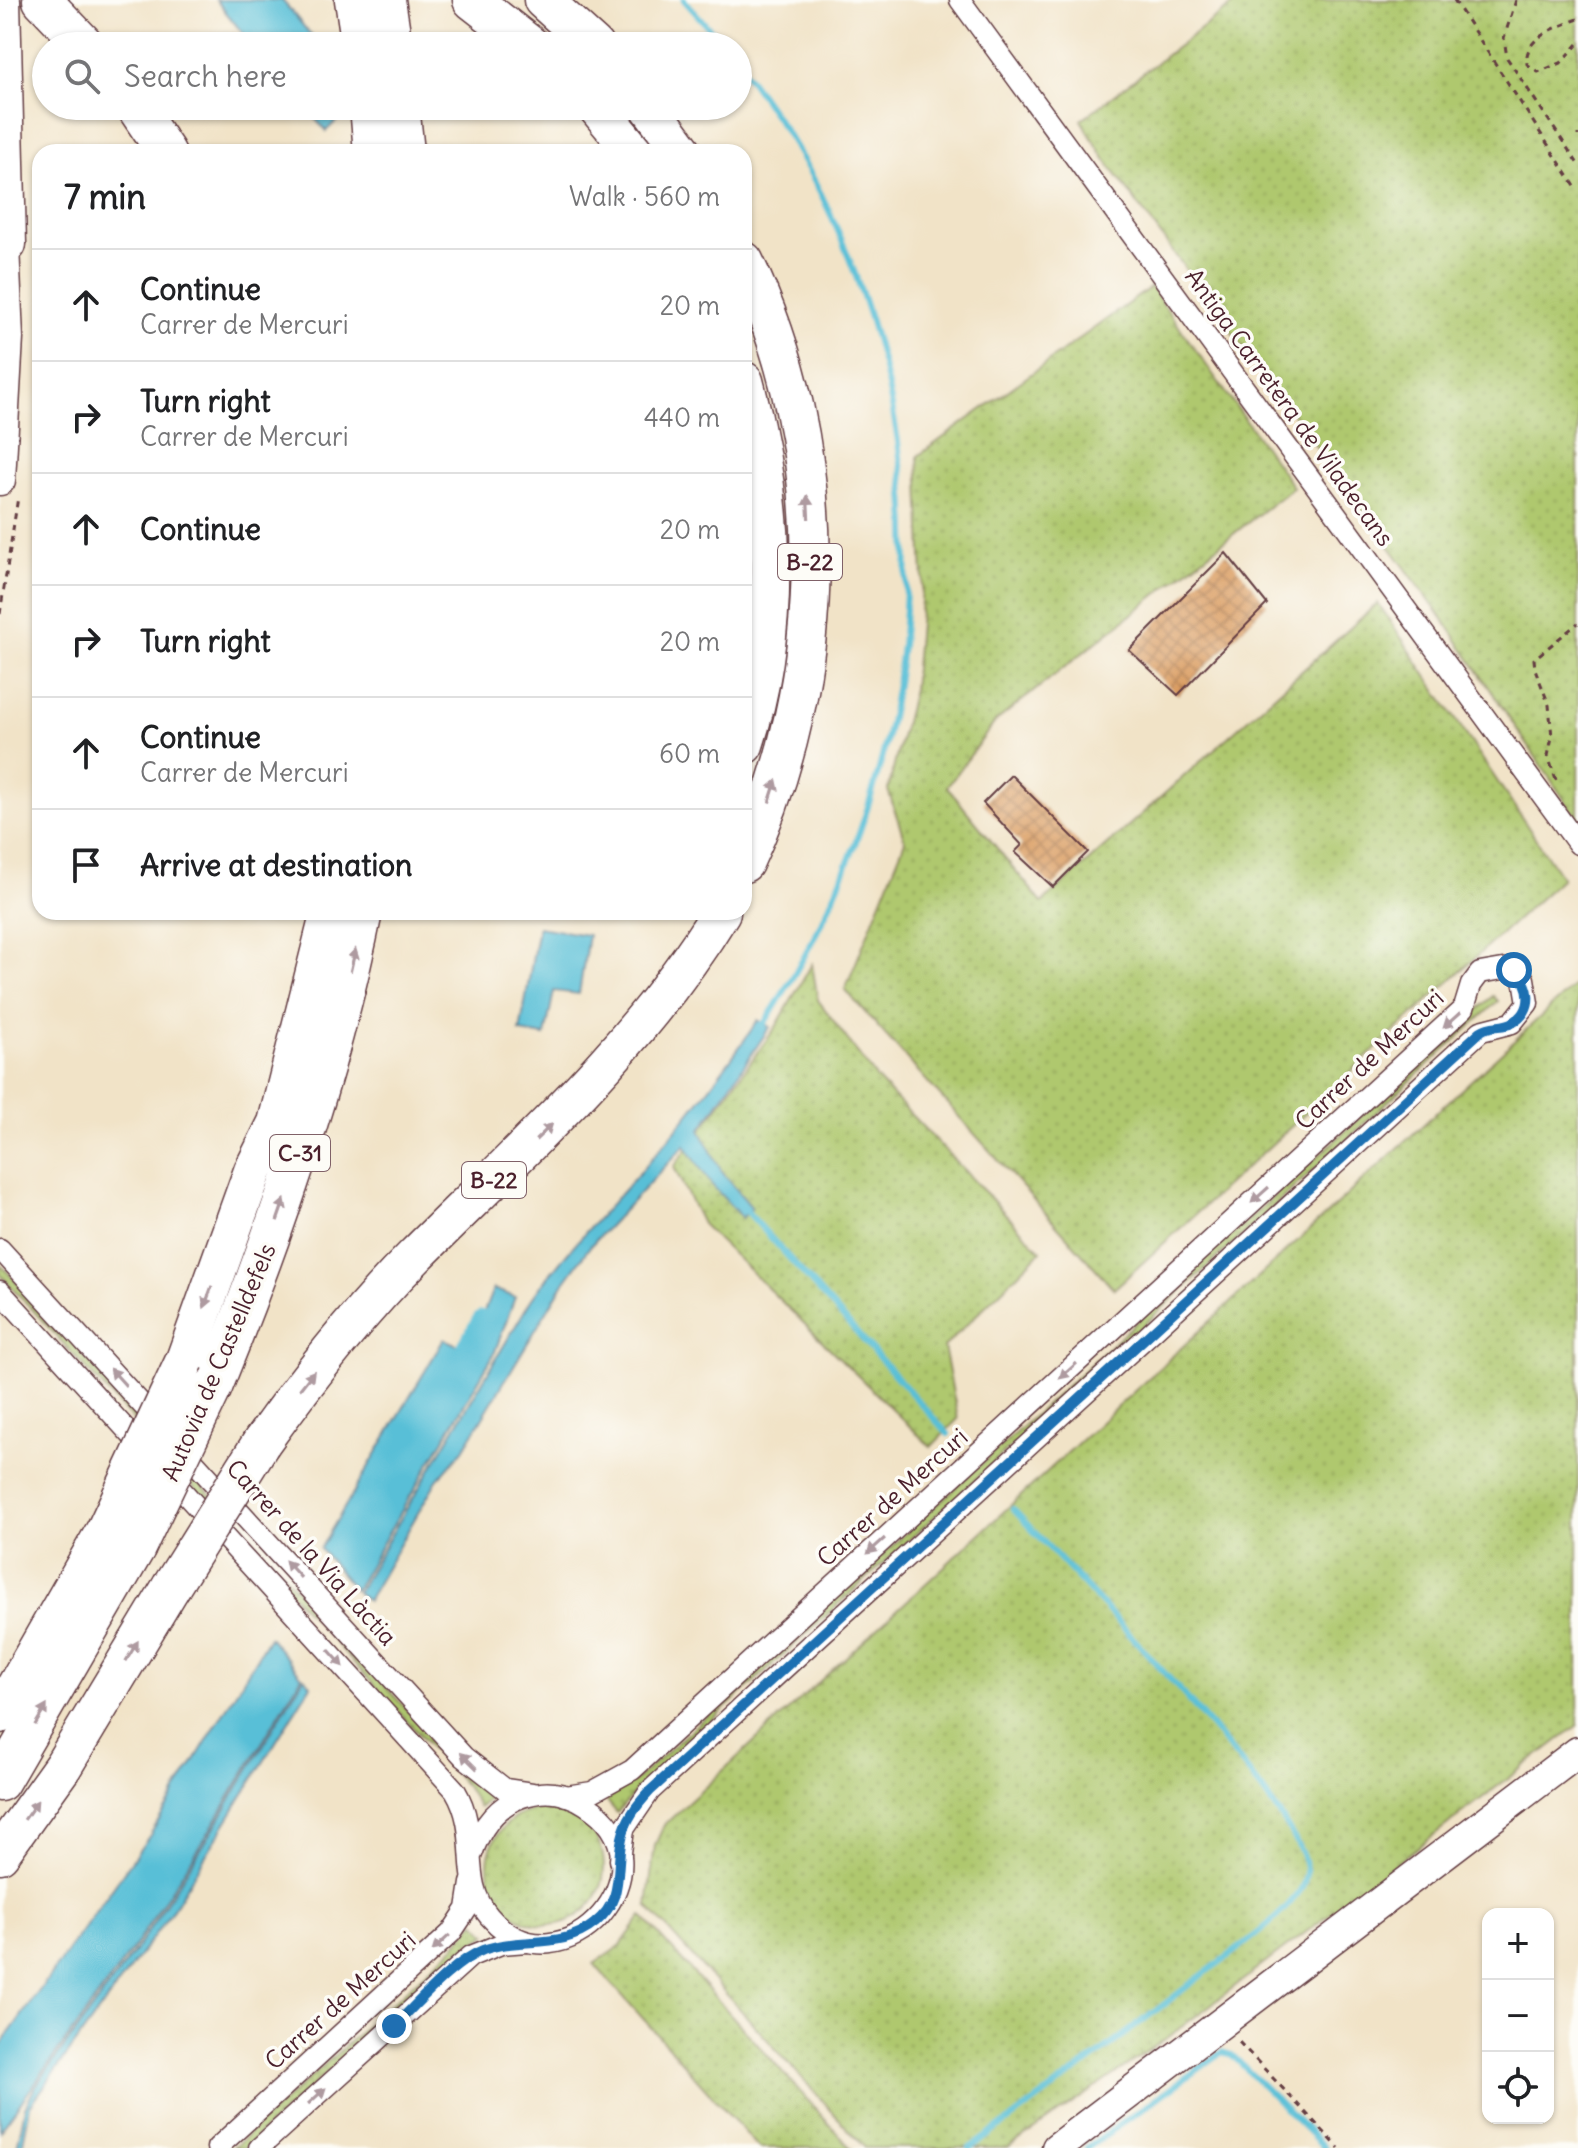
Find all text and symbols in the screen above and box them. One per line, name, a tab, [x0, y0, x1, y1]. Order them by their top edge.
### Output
search box	[32, 32, 752, 120]
icon: search	[60, 54, 104, 98]
text: Search here	[124, 57, 287, 95]
text: 7 min	[64, 175, 146, 218]
text: Walk · 560 m	[569, 180, 720, 213]
street label: Antiga Carretera de Viladecans	[1179, 262, 1401, 552]
text: Continue	[140, 270, 261, 308]
icon: ahead	[64, 283, 108, 327]
text: 20 m	[660, 289, 720, 322]
text: Carrer de Mercuri	[140, 308, 349, 341]
text: Turn right	[140, 382, 271, 420]
icon: right	[64, 395, 108, 439]
text: 440 m	[644, 401, 720, 434]
text: Carrer de Mercuri	[140, 420, 349, 453]
one-way arrow	[801, 494, 814, 519]
icon: ahead	[64, 507, 108, 551]
text: Continue	[140, 510, 261, 548]
text: 20 m	[660, 513, 720, 546]
road number: B-22	[778, 544, 842, 580]
icon: right	[64, 619, 108, 663]
text: Turn right	[140, 622, 271, 660]
text: 20 m	[660, 625, 720, 658]
text: Continue	[140, 718, 261, 756]
icon: ahead	[64, 731, 108, 775]
text: 60 m	[659, 737, 720, 770]
text: Carrer de Mercuri	[140, 756, 349, 789]
one-way arrow	[768, 779, 780, 803]
icon: arrive	[64, 843, 108, 887]
text: Arrive at destination	[140, 846, 412, 884]
one-way arrow	[347, 948, 359, 973]
route start	[1496, 952, 1532, 988]
street label: Carrer de Mercuri	[1288, 982, 1450, 1136]
one-way arrow	[1442, 1010, 1461, 1028]
one-way arrow	[534, 1123, 553, 1141]
road number: C-31	[270, 1135, 330, 1171]
road number: B-22	[462, 1162, 526, 1198]
one-way arrow	[1250, 1186, 1269, 1204]
one-way arrow	[275, 1198, 287, 1222]
street label: Autovia de Castelldefels	[154, 1239, 282, 1485]
one-way arrow	[201, 1285, 214, 1309]
one-way arrow	[1058, 1362, 1078, 1380]
one-way arrow	[109, 1368, 127, 1387]
one-way arrow	[298, 1370, 314, 1390]
street label: Carrer de Mercuri	[810, 1421, 974, 1573]
street label: Carrer de la Via Làctia	[221, 1453, 403, 1651]
one-way arrow	[867, 1537, 886, 1555]
one-way arrow	[284, 1560, 302, 1579]
one-way arrow	[124, 1640, 138, 1662]
one-way arrow	[327, 1648, 345, 1668]
one-way arrow	[33, 1704, 47, 1726]
one-way arrow	[460, 1752, 479, 1771]
one-way arrow	[23, 1800, 39, 1821]
map controls	[1482, 1908, 1554, 2124]
button: +	[1482, 1908, 1554, 1980]
street label: Carrer de Mercuri	[258, 1924, 422, 2076]
one-way arrow	[431, 1934, 450, 1952]
button: −	[1482, 1980, 1554, 2052]
route end	[376, 2008, 412, 2044]
button: locate	[1482, 2052, 1554, 2124]
one-way arrow	[307, 2087, 326, 2105]

